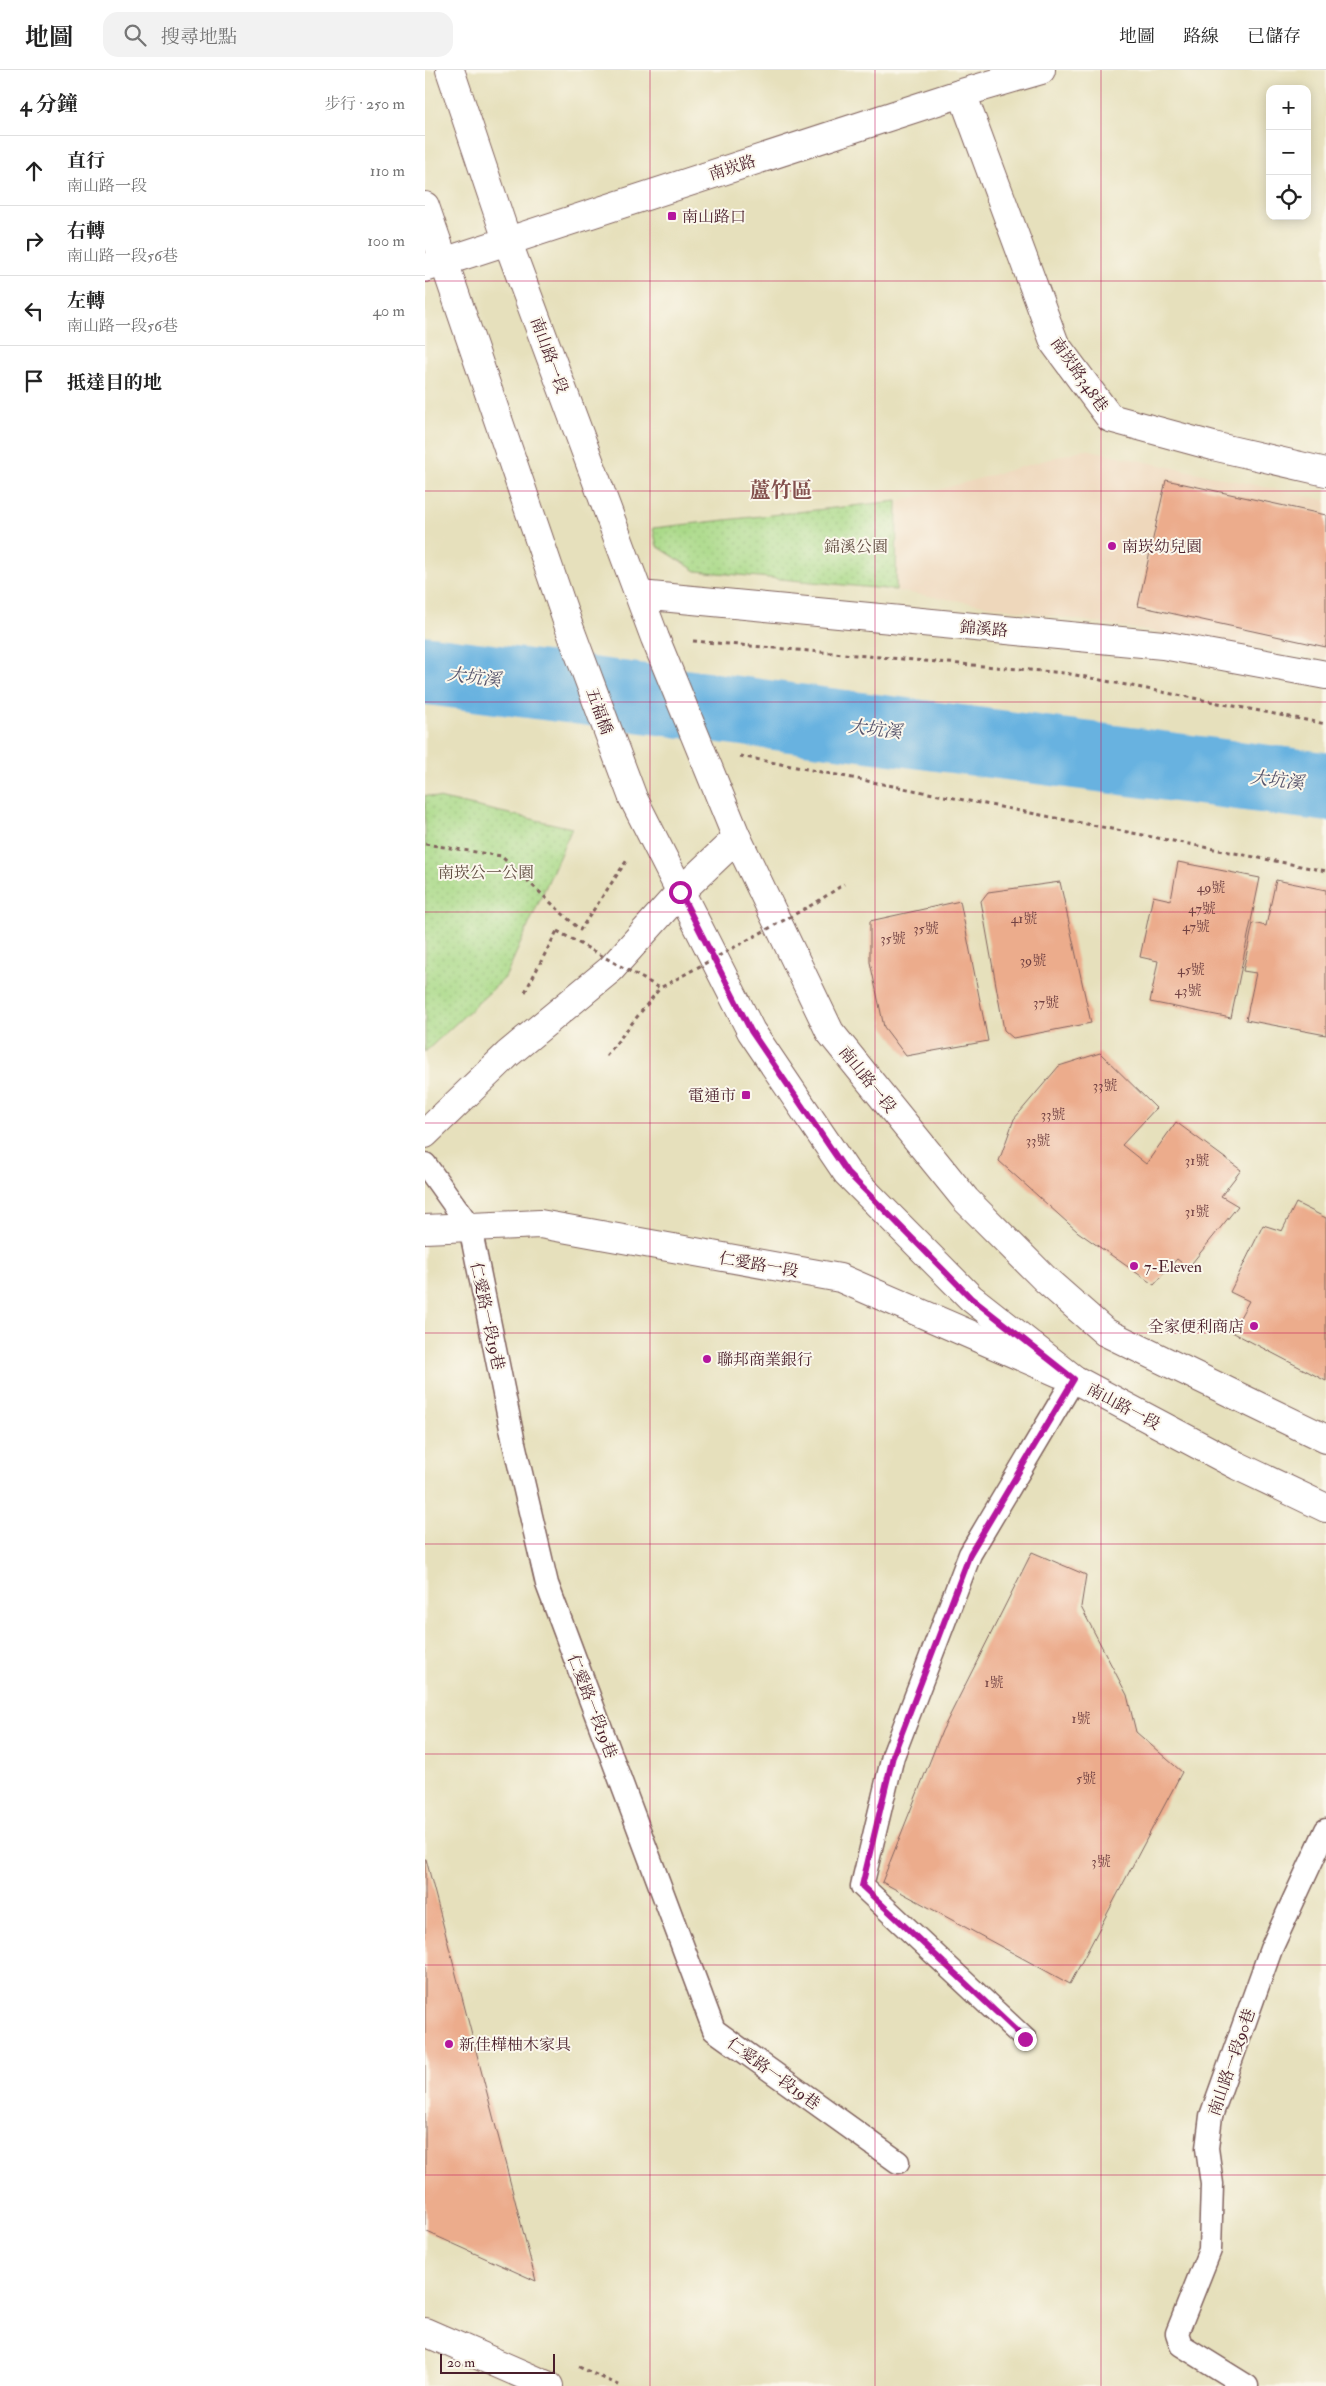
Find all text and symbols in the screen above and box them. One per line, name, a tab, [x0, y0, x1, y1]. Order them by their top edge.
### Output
search box	[103, 12, 453, 57]
icon: search	[121, 21, 149, 49]
text: 地圖	[25, 22, 73, 53]
text: 搜尋地點	[161, 25, 237, 49]
text: 地圖	[1119, 25, 1155, 48]
text: 路線	[1183, 25, 1219, 48]
text: 已儲存	[1247, 25, 1301, 48]
map controls	[1266, 85, 1311, 220]
button: +	[1266, 85, 1311, 130]
text: 4 分鐘	[20, 91, 78, 118]
text: 步行 · 250 m	[324, 94, 405, 114]
button: −	[1266, 130, 1311, 175]
text: 直行	[67, 149, 105, 173]
street label: 南崁路	[706, 151, 758, 185]
icon: ahead	[20, 157, 48, 185]
text: 110 m	[370, 161, 405, 181]
button: locate	[1266, 175, 1311, 220]
text: 南山路一段	[67, 176, 147, 196]
place label: 南山路口	[682, 207, 746, 227]
marker: 南山路口	[666, 210, 678, 222]
text: 右轉	[67, 219, 105, 243]
icon: right	[20, 227, 48, 255]
text: 100 m	[367, 231, 405, 251]
text: 南山路一段56巷	[67, 246, 178, 266]
text: 左轉	[67, 289, 105, 313]
icon: left	[20, 297, 48, 325]
text: 40 m	[372, 301, 405, 321]
street label: 南山路一段	[526, 314, 572, 396]
text: 南山路一段56巷	[67, 316, 178, 336]
street label: 南崁路348巷	[1046, 334, 1112, 416]
icon: arrive	[20, 367, 48, 395]
text: 抵達目的地	[67, 371, 162, 395]
district label: 蘆竹區	[750, 477, 813, 504]
park label: 錦溪公園	[823, 537, 888, 557]
place label: 南崁幼兒園	[1122, 537, 1202, 557]
marker: 南崁幼兒園	[1106, 540, 1118, 552]
street label: 錦溪路	[958, 617, 1009, 641]
water label: 大坑溪	[446, 663, 504, 692]
street label: 五福橋	[581, 685, 617, 737]
water label: 大坑溪	[847, 715, 905, 744]
water label: 大坑溪	[1249, 766, 1307, 795]
park label: 南崁公一公園	[438, 863, 534, 883]
house number: 49號	[1197, 879, 1225, 896]
route start	[669, 881, 692, 904]
house number: 47號	[1188, 900, 1216, 917]
house number: 41號	[1011, 910, 1037, 927]
house number: 47號	[1182, 918, 1210, 935]
house number: 35號	[913, 920, 939, 937]
house number: 35號	[880, 930, 906, 947]
house number: 39號	[1020, 952, 1046, 969]
house number: 45號	[1177, 961, 1205, 978]
house number: 43號	[1175, 982, 1201, 999]
house number: 37號	[1033, 994, 1059, 1011]
street label: 南山路一段	[834, 1042, 900, 1117]
house number: 33號	[1093, 1077, 1117, 1094]
place label: 電通市	[688, 1086, 736, 1106]
marker: 電通市	[740, 1089, 752, 1101]
house number: 33號	[1041, 1106, 1065, 1123]
house number: 33號	[1026, 1132, 1050, 1149]
house number: 31號	[1185, 1152, 1209, 1169]
house number: 31號	[1185, 1203, 1209, 1220]
street label: 仁愛路一段	[718, 1248, 800, 1282]
place label: 7-Eleven	[1144, 1257, 1202, 1277]
street label: 仁愛路一段19巷	[466, 1260, 508, 1372]
marker: 7-Eleven	[1128, 1260, 1140, 1272]
place label: 全家便利商店	[1148, 1317, 1244, 1337]
marker: 全家便利商店	[1248, 1320, 1260, 1332]
place label: 聯邦商業銀行	[717, 1350, 813, 1370]
marker: 聯邦商業銀行	[701, 1353, 713, 1365]
street label: 南山路一段	[1084, 1379, 1164, 1434]
street label: 仁愛路一段19巷	[563, 1651, 621, 1761]
house number: 1號	[985, 1674, 1004, 1691]
house number: 1號	[1072, 1710, 1091, 1727]
house number: 5號	[1076, 1770, 1096, 1787]
house number: 3號	[1091, 1853, 1111, 1870]
street label: 南山路一段90巷	[1204, 2006, 1260, 2119]
route end	[1014, 2028, 1037, 2051]
street label: 仁愛路一段19巷	[723, 2033, 824, 2114]
place label: 新佳樺柚木家具	[459, 2035, 571, 2055]
marker: 新佳樺柚木家具	[443, 2038, 455, 2050]
scale bar	[440, 2351, 555, 2374]
text: 20 m	[447, 2354, 475, 2371]

